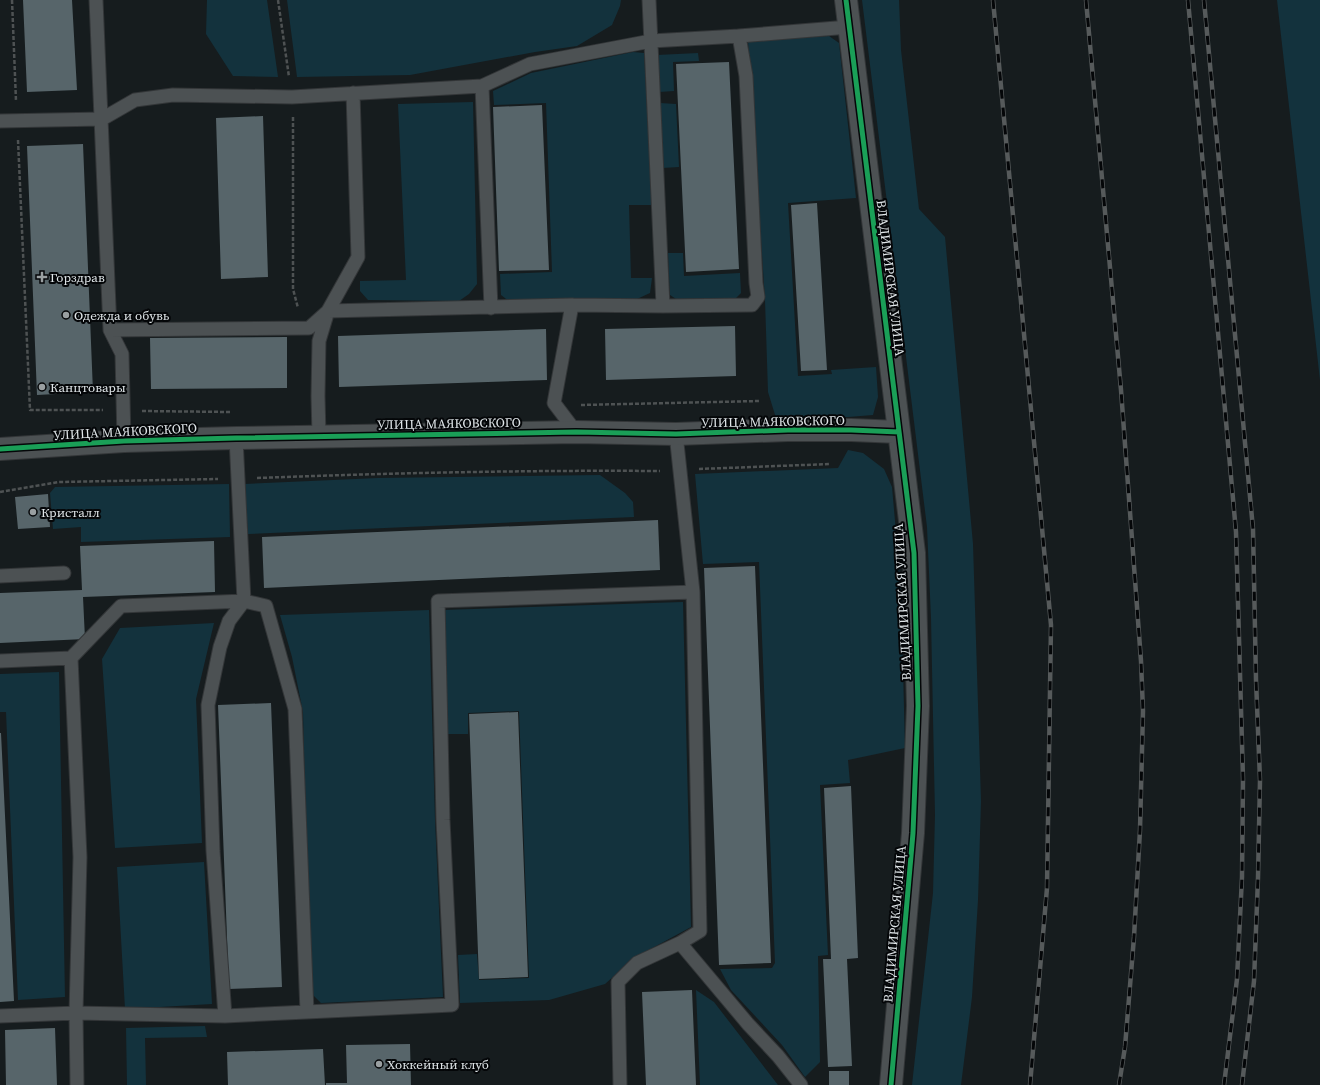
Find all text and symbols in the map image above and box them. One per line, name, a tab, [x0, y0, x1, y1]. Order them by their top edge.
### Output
street label: ВЛАДИМИРСКАЯ УЛИЦА	[872, 199, 909, 357]
place label: Горздрав	[50, 269, 105, 286]
marker: Горздрав	[37, 272, 47, 282]
place label: Одежда и обувь	[74, 307, 170, 324]
marker: Одежда и обувь	[61, 310, 71, 320]
place label: Канцтовары	[50, 379, 126, 396]
marker: Канцтовары	[37, 382, 47, 392]
street label: УЛИЦА МАЯКОВСКОГО	[701, 412, 845, 431]
street label: УЛИЦА МАЯКОВСКОГО	[377, 414, 521, 433]
street label: УЛИЦА МАЯКОВСКОГО	[53, 419, 197, 444]
place label: Кристалл	[41, 504, 100, 521]
marker: Кристалл	[28, 507, 38, 517]
street label: ВЛАДИМИРСКАЯ УЛИЦА	[890, 523, 915, 681]
street label: ВЛАДИМИРСКАЯ УЛИЦА	[879, 845, 910, 1003]
place label: Хоккейный клуб	[387, 1056, 489, 1073]
marker: Хоккейный клуб	[374, 1059, 384, 1069]

